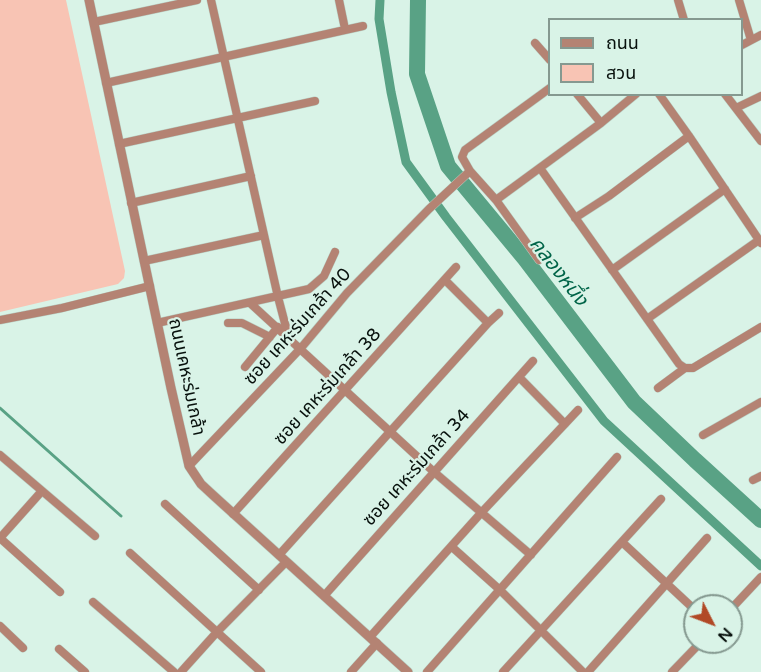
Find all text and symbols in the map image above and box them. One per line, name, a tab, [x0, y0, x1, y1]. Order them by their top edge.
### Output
legend	[548, 18, 743, 96]
text: ถนน	[606, 32, 639, 54]
text: สวน	[606, 62, 636, 84]
water label: คลองหนึ่ง	[524, 233, 592, 311]
street label: ซอย เคหะร่มเกล้า 40	[240, 264, 356, 390]
street label: ถนนเคหะร่มเกล้า	[163, 316, 209, 438]
street label: ซอย เคหะร่มเกล้า 38	[270, 324, 386, 450]
street label: ซอย เคหะร่มเกล้า 34	[359, 405, 475, 531]
north arrow	[683, 594, 743, 654]
text: N	[713, 623, 737, 646]

